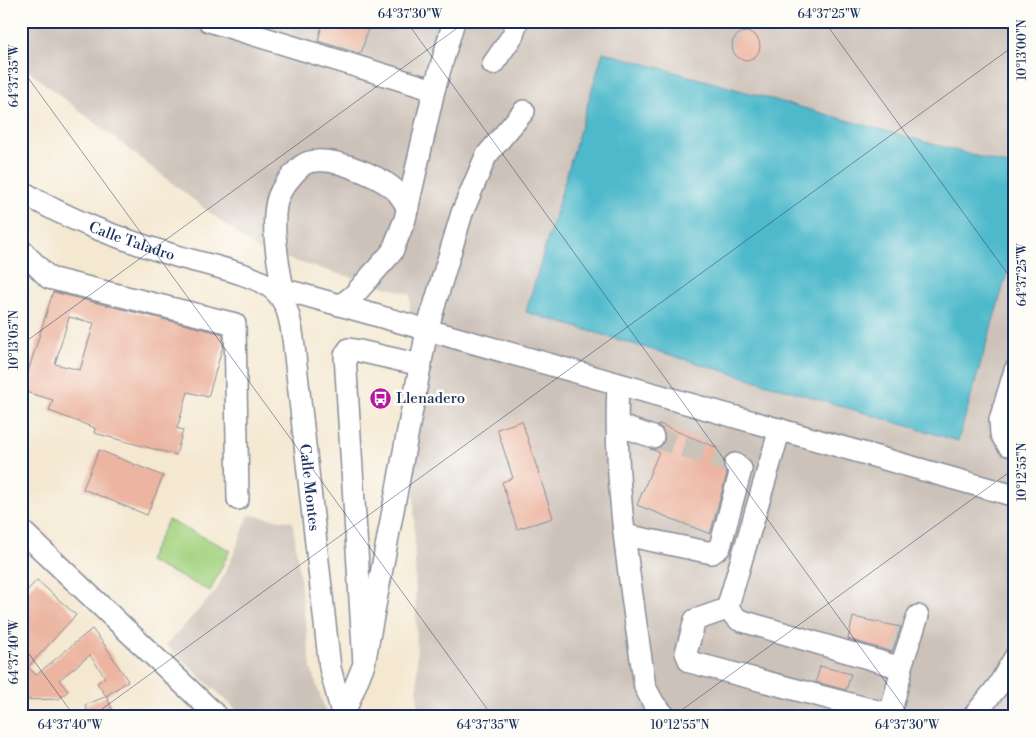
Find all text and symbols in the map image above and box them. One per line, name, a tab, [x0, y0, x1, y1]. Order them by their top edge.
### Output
text: 64°37'30"W	[378, 7, 443, 22]
text: 64°37'25"W	[797, 7, 862, 22]
text: 10°13'00"N	[1015, 19, 1030, 81]
text: 64°37'35"W	[7, 43, 22, 108]
street label: Calle Taladro	[86, 217, 177, 265]
text: 64°37'25"W	[1015, 242, 1030, 307]
text: 10°13'05"N	[7, 310, 22, 370]
bus stop icon: Llenadero	[368, 386, 392, 410]
place label: Llenadero	[396, 389, 465, 408]
text: 10°12'55"N	[1015, 442, 1030, 501]
street label: Calle Montes	[295, 443, 324, 532]
text: 64°37'40"W	[7, 618, 22, 684]
text: 64°37'40"W	[38, 718, 104, 733]
text: 64°37'35"W	[457, 718, 521, 733]
text: 10°12'55"N	[651, 718, 710, 733]
text: 64°37'30"W	[875, 718, 940, 733]

